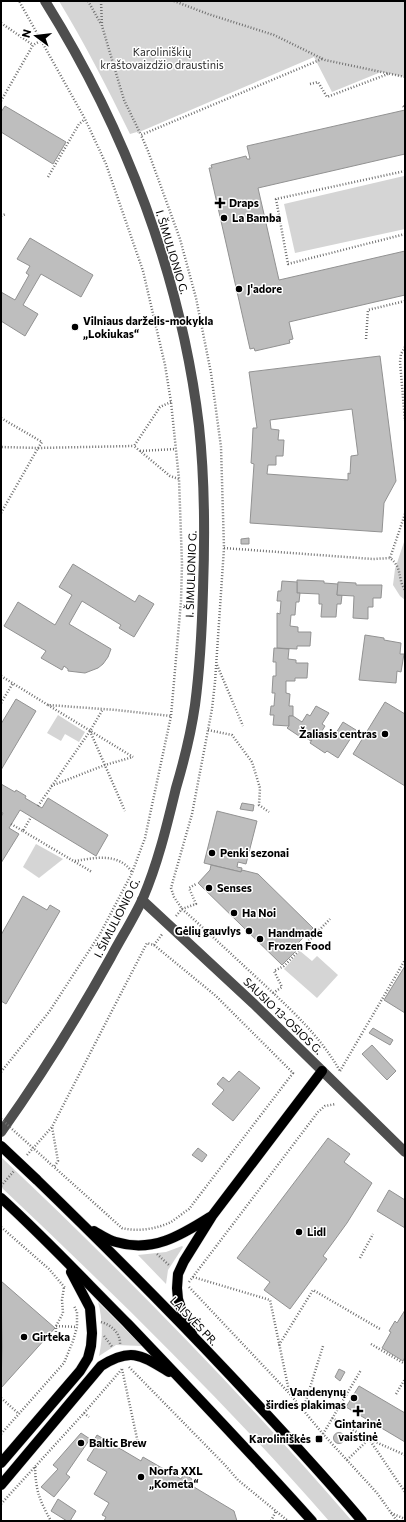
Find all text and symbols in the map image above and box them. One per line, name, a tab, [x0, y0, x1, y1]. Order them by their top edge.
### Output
north arrow	[16, 16, 56, 56]
text: N	[19, 28, 33, 39]
park label: Karoliniškių kraštovaizdžio draustinis	[100, 45, 224, 71]
place label: Draps	[229, 196, 259, 209]
marker: Draps	[214, 197, 226, 209]
street label: I. ŠIMULIONIO G.	[154, 208, 193, 296]
place label: La Bamba	[232, 211, 281, 224]
marker: La Bamba	[219, 213, 229, 223]
place label: J'adore	[247, 282, 282, 296]
marker: J'adore	[234, 284, 244, 294]
place label: Vilniaus darželis-mokykla „Lokiukas“	[83, 314, 214, 340]
marker: Vilniaus darželis-mokykla „Lokiukas“	[70, 322, 80, 332]
street label: I. ŠIMULIONIO G.	[181, 530, 199, 618]
place label: Žaliasis centras	[299, 726, 377, 740]
marker: Žaliasis centras	[380, 729, 390, 739]
place label: Penki sezonai	[220, 846, 289, 859]
marker: Penki sezonai	[207, 848, 217, 858]
street label: I. ŠIMULIONIO G.	[90, 875, 142, 960]
place label: Senses	[217, 881, 252, 894]
marker: Senses	[204, 883, 214, 893]
place label: Ha Noi	[242, 906, 276, 919]
marker: Ha Noi	[229, 908, 239, 918]
place label: Gėlių gauvlys	[175, 924, 241, 937]
marker: Gėlių gauvlys	[244, 926, 254, 936]
place label: Handmade Frozen Food	[268, 926, 331, 952]
marker: Handmade Frozen Food	[255, 934, 265, 944]
street label: SAUSIO 13-OSIOS G.	[241, 975, 326, 1057]
place label: Lidl	[307, 1225, 326, 1238]
marker: Lidl	[294, 1227, 304, 1237]
street label: LAISVĖS PR.	[168, 1293, 222, 1348]
place label: Girteka	[32, 1330, 70, 1343]
marker: Girteka	[19, 1332, 29, 1342]
place label: Vandenynų širdies plakimas	[266, 1385, 346, 1411]
marker: Vandenynų širdies plakimas	[349, 1393, 359, 1403]
marker: Gintarinė vaistinė	[353, 1406, 363, 1416]
place label: Gintarinė vaistinė	[334, 1417, 382, 1443]
place label: Karoliniškės	[249, 1432, 311, 1445]
marker: Karoliniškės	[314, 1434, 324, 1444]
place label: Baltic Brew	[89, 1436, 147, 1449]
marker: Baltic Brew	[76, 1438, 86, 1448]
place label: Norfa XXL „Kometa“	[149, 1464, 203, 1490]
marker: Norfa XXL „Kometa“	[136, 1472, 146, 1482]

